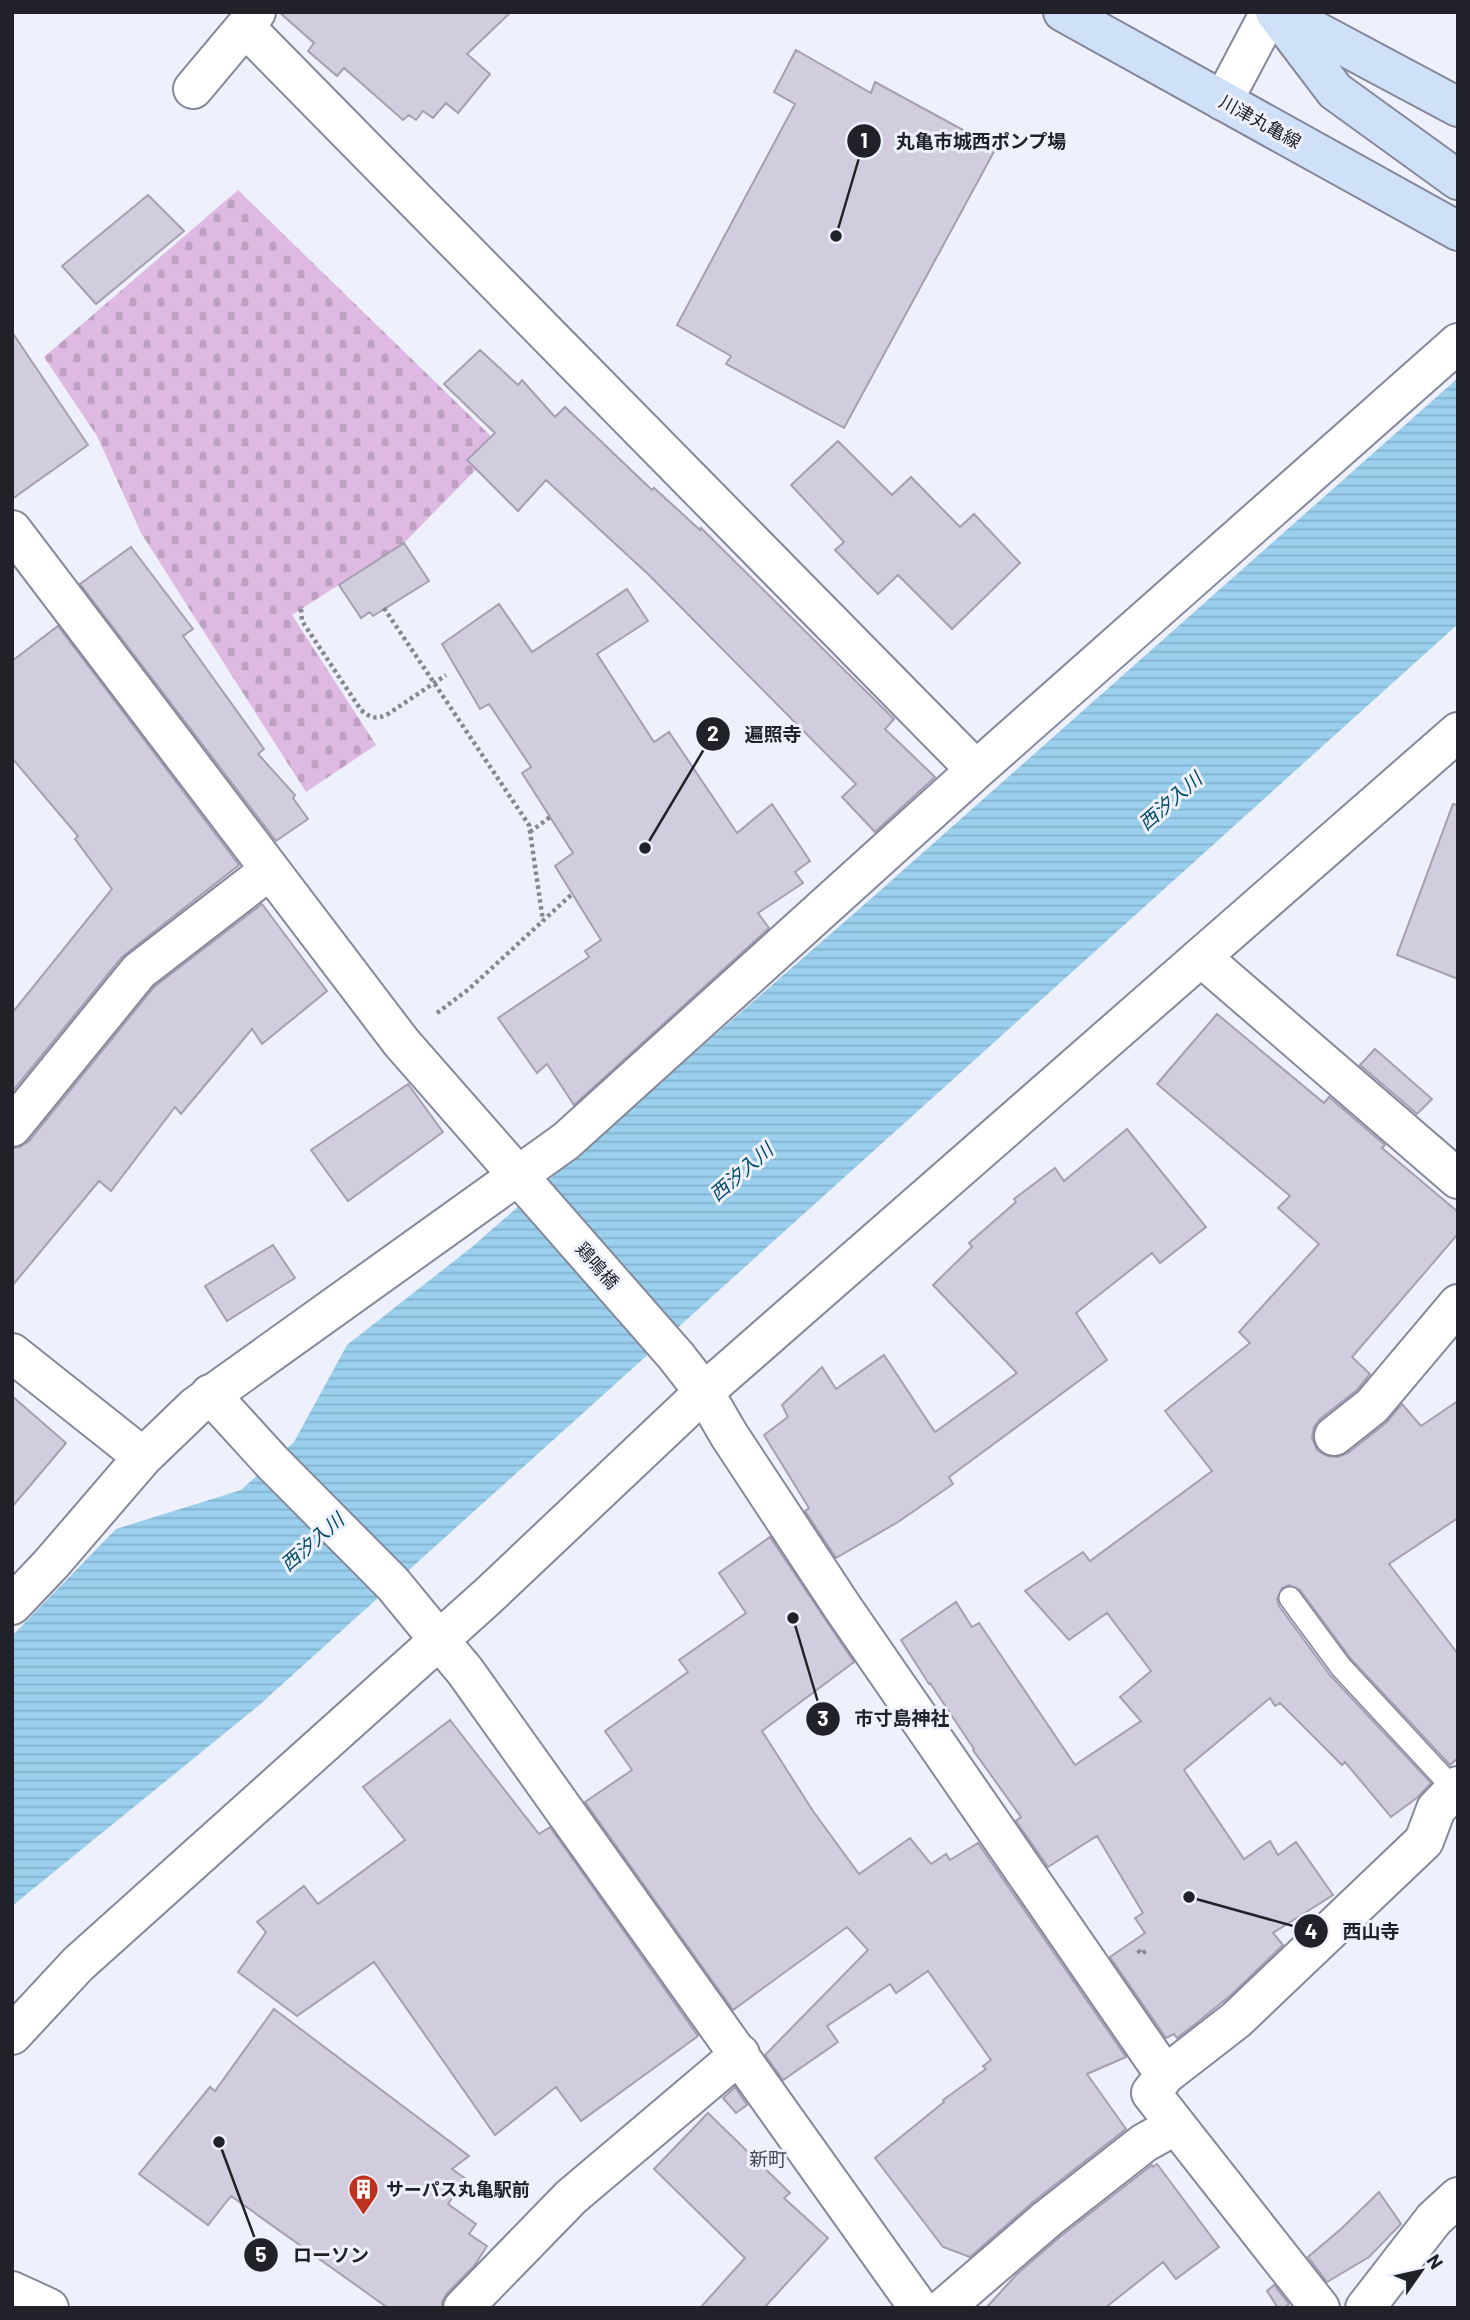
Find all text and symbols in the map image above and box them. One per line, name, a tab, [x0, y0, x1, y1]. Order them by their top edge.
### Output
street label: 川津丸亀線	[1216, 90, 1305, 153]
callout: 丸亀市城西ポンプ場	[846, 121, 1080, 161]
text: 1	[860, 127, 868, 152]
text: 丸亀市城西ポンプ場	[896, 129, 1066, 152]
callout: 遍照寺	[696, 714, 816, 754]
text: 2	[707, 720, 719, 745]
text: 遍照寺	[744, 722, 802, 745]
water label: 西汐入川	[1133, 766, 1207, 834]
water label: 西汐入川	[704, 1137, 778, 1205]
street label: 鶏鳴橋	[572, 1238, 624, 1293]
water label: 西汐入川	[275, 1507, 349, 1575]
callout: 市寸島神社	[806, 1699, 964, 1739]
text: 3	[817, 1705, 829, 1730]
text: 市寸島神社	[854, 1706, 950, 1729]
callout: 西山寺	[1293, 1911, 1413, 1951]
text: 4	[1305, 1918, 1317, 1943]
text: 西山寺	[1342, 1919, 1400, 1942]
district label: 新町	[749, 2147, 787, 2170]
building icon: サーパス丸亀駅前	[346, 2173, 380, 2217]
place label: サーパス丸亀駅前	[386, 2178, 530, 2200]
callout: ローソン	[244, 2235, 383, 2275]
north arrow	[1386, 2236, 1456, 2306]
text: 5	[255, 2241, 267, 2266]
text: ローソン	[293, 2243, 369, 2266]
text: N	[1422, 2250, 1449, 2273]

